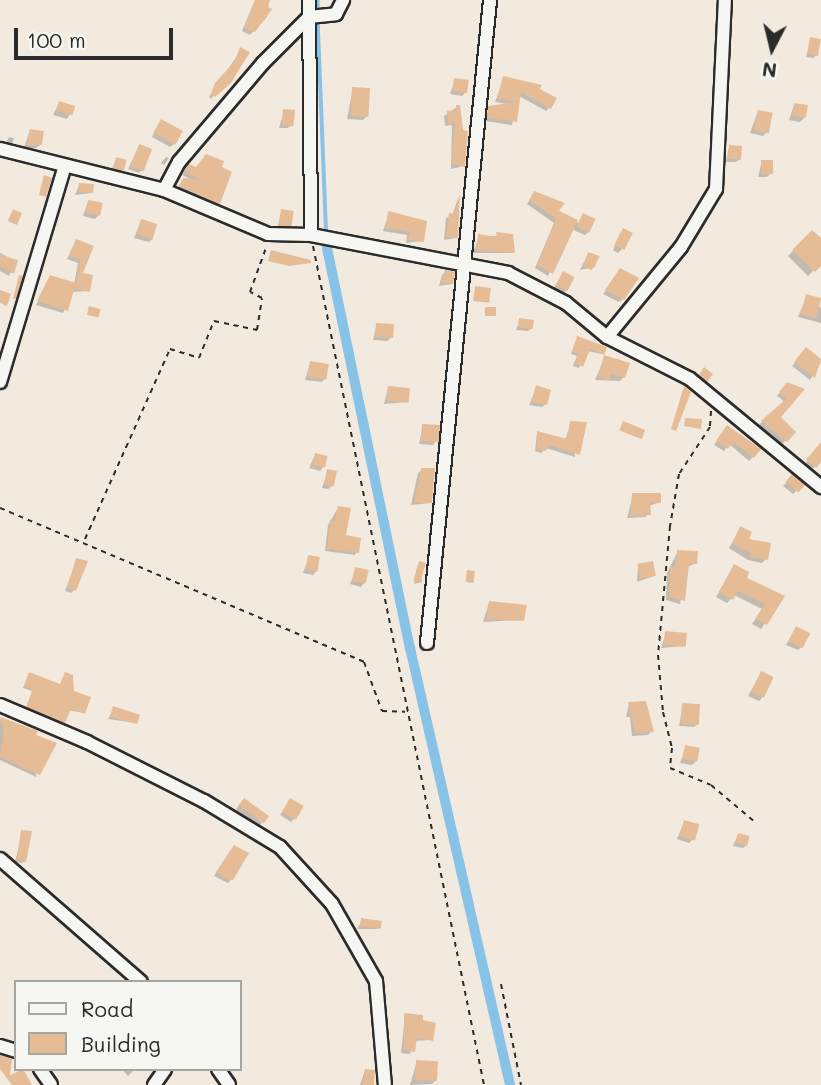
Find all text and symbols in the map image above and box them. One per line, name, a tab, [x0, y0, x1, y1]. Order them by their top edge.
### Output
scale bar	[18, 14, 177, 58]
north arrow	[737, 14, 807, 84]
text: 100 m	[27, 26, 86, 53]
text: N	[761, 57, 778, 84]
legend	[14, 980, 242, 1071]
text: Road	[81, 995, 133, 1022]
text: Building	[81, 1030, 161, 1057]

